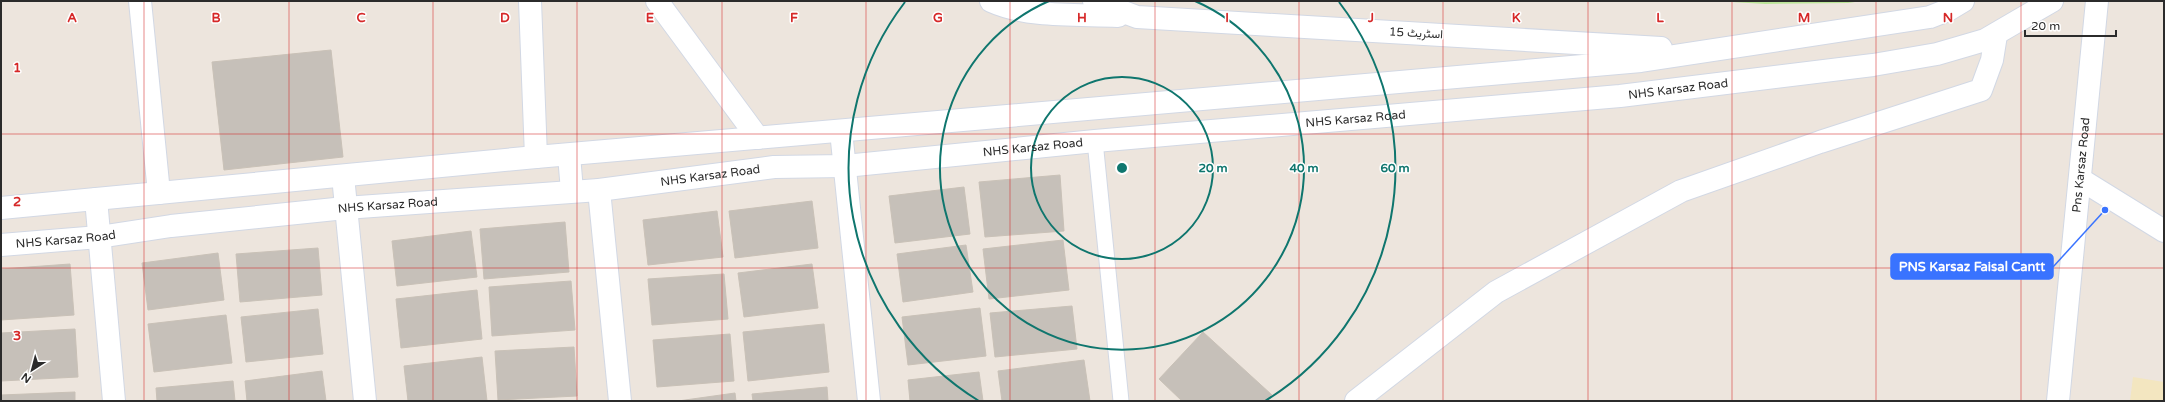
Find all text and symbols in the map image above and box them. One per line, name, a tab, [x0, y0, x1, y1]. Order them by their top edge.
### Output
text: A	[67, 10, 77, 26]
text: B	[211, 10, 221, 26]
text: C	[356, 10, 366, 26]
text: D	[500, 10, 510, 26]
text: E	[646, 10, 654, 26]
text: F	[790, 10, 798, 26]
text: G	[933, 10, 943, 26]
text: H	[1077, 10, 1087, 26]
text: I	[1225, 10, 1229, 26]
text: J	[1367, 10, 1374, 26]
text: K	[1512, 10, 1521, 26]
text: L	[1656, 10, 1664, 26]
text: M	[1798, 10, 1810, 26]
text: N	[1943, 10, 1953, 26]
scale bar	[2025, 12, 2116, 38]
text: 20 m	[2031, 19, 2060, 33]
street label: اسٹریٹ 15	[1389, 25, 1443, 42]
text: 1	[13, 60, 21, 76]
street label: NHS Karsaz Road	[1627, 76, 1729, 102]
street label: NHS Karsaz Road	[1305, 107, 1406, 130]
street label: Pns Karsaz Road	[2069, 117, 2093, 213]
street label: NHS Karsaz Road	[982, 135, 1083, 159]
centre of rings	[1115, 161, 1129, 175]
text: 20 m	[1198, 161, 1228, 175]
text: 40 m	[1289, 161, 1319, 175]
text: 60 m	[1380, 161, 1410, 175]
street label: NHS Karsaz Road	[660, 162, 761, 189]
text: 2	[13, 194, 21, 210]
street label: NHS Karsaz Road	[337, 194, 438, 216]
street label: NHS Karsaz Road	[15, 228, 117, 251]
callout: PNS Karsaz Faisal Cantt	[1891, 254, 2053, 279]
text: PNS Karsaz Faisal Cantt	[1899, 259, 2045, 275]
text: 3	[13, 328, 21, 344]
north arrow	[12, 350, 52, 390]
text: N	[19, 370, 34, 386]

